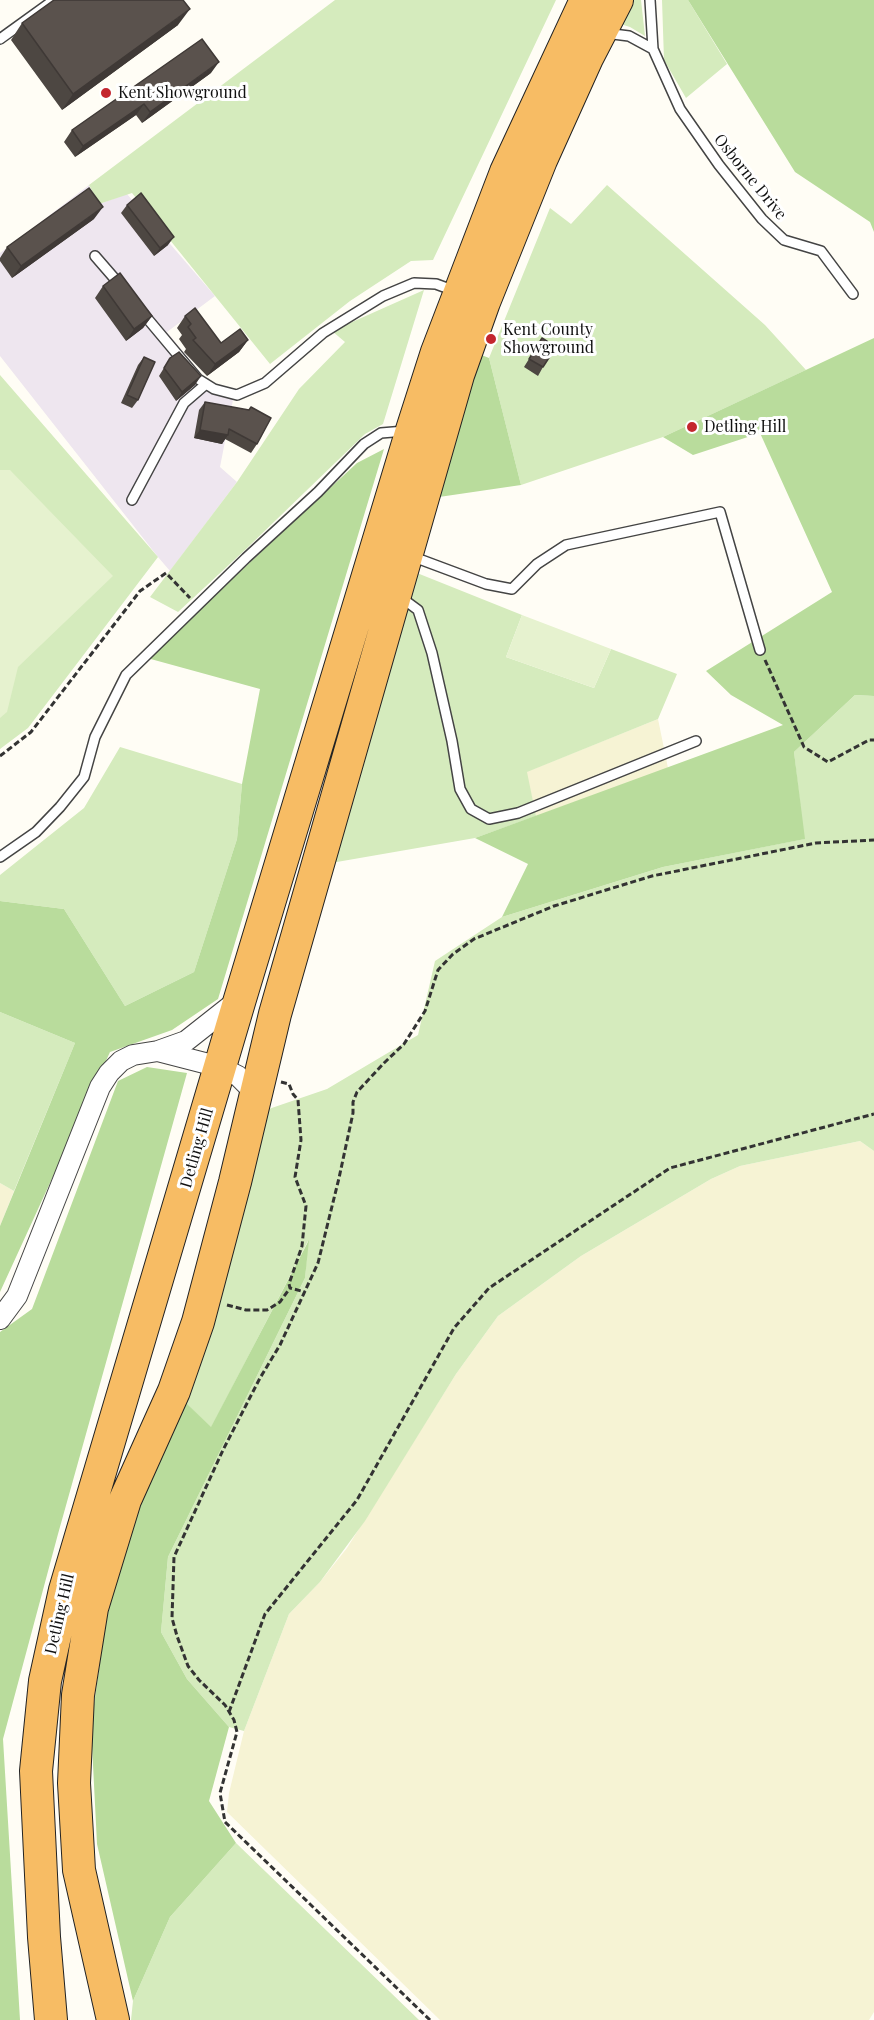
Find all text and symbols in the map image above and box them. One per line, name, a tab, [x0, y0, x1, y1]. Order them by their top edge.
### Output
place label: Kent Showground	[118, 83, 247, 103]
marker: Kent Showground	[99, 86, 113, 100]
street label: Osborne Drive	[710, 130, 790, 224]
place label: Kent County Showground	[503, 320, 594, 358]
marker: Kent County Showground	[484, 332, 498, 346]
place label: Detling Hill	[704, 417, 786, 437]
marker: Detling Hill	[685, 420, 699, 434]
street label: Detling Hill	[176, 1106, 218, 1190]
street label: Detling Hill	[41, 1572, 79, 1656]

